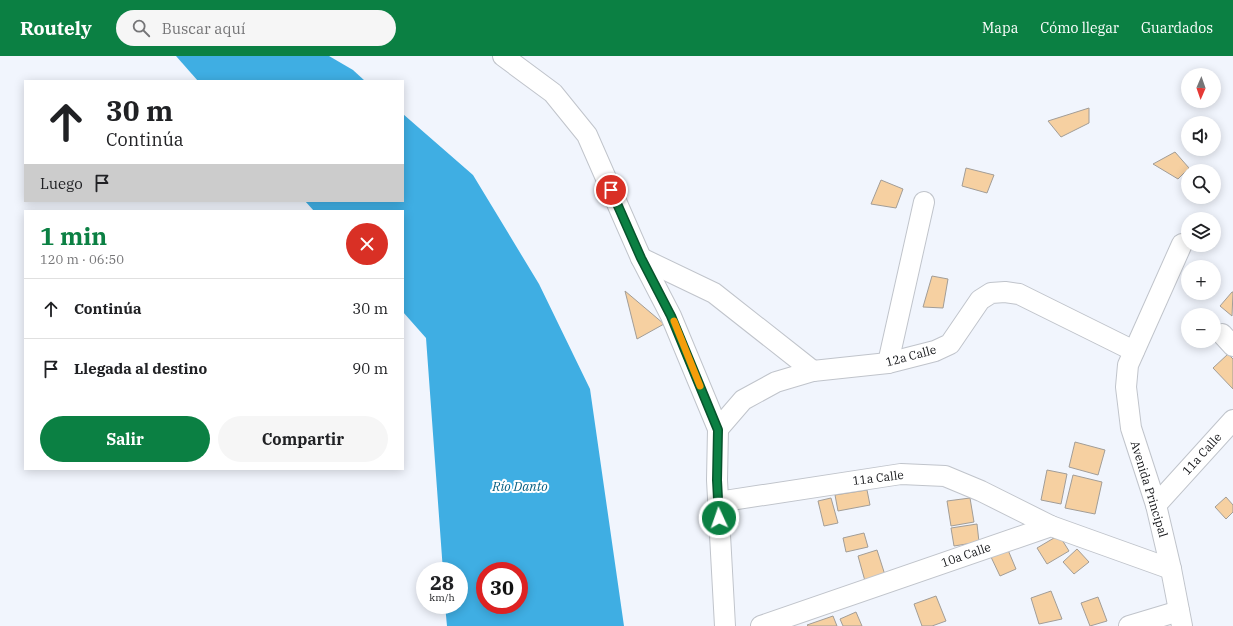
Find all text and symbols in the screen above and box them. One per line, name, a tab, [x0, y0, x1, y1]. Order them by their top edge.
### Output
search box	[116, 10, 396, 46]
text: Routely	[20, 16, 92, 40]
icon: search	[130, 17, 152, 39]
text: Buscar aquí	[162, 19, 245, 38]
text: Mapa	[982, 19, 1018, 37]
text: Cómo llegar	[1040, 19, 1119, 37]
text: Guardados	[1141, 19, 1213, 37]
north arrow	[1181, 68, 1221, 108]
map controls	[1181, 68, 1221, 348]
text: 30 m	[106, 92, 173, 129]
icon: ahead	[40, 96, 92, 148]
button: sound	[1181, 116, 1221, 156]
text: Continúa	[106, 128, 184, 151]
button: search	[1181, 164, 1221, 204]
icon: arrive	[91, 172, 113, 194]
pin	[594, 173, 628, 207]
text: Luego	[40, 174, 83, 193]
icon: arrive	[600, 179, 622, 201]
button: layers	[1181, 212, 1221, 252]
text: 1 min	[40, 220, 107, 252]
button: close	[346, 223, 388, 265]
text: 120 m · 06:50	[40, 251, 124, 268]
button: +	[1181, 260, 1221, 300]
icon: ahead	[40, 298, 62, 320]
text: Continúa	[74, 299, 141, 318]
text: 30 m	[352, 299, 388, 318]
button: −	[1181, 308, 1221, 348]
street label: 12a Calle	[884, 342, 938, 369]
icon: arrive	[40, 358, 62, 380]
text: Llegada al destino	[74, 359, 207, 378]
text: 90 m	[352, 359, 388, 378]
button: Salir	[40, 416, 210, 462]
button: Compartir	[218, 416, 388, 462]
street label: 11a Calle	[1179, 429, 1224, 478]
street label: Avenida Principal	[1128, 439, 1171, 539]
street label: 11a Calle	[851, 467, 904, 488]
water label: Río Danto	[491, 478, 548, 495]
position arrow	[698, 497, 740, 539]
street label: 10a Calle	[939, 539, 993, 570]
speed limit sign: 30	[476, 562, 528, 614]
text: 28	[430, 569, 454, 596]
text: km/h	[429, 591, 455, 604]

